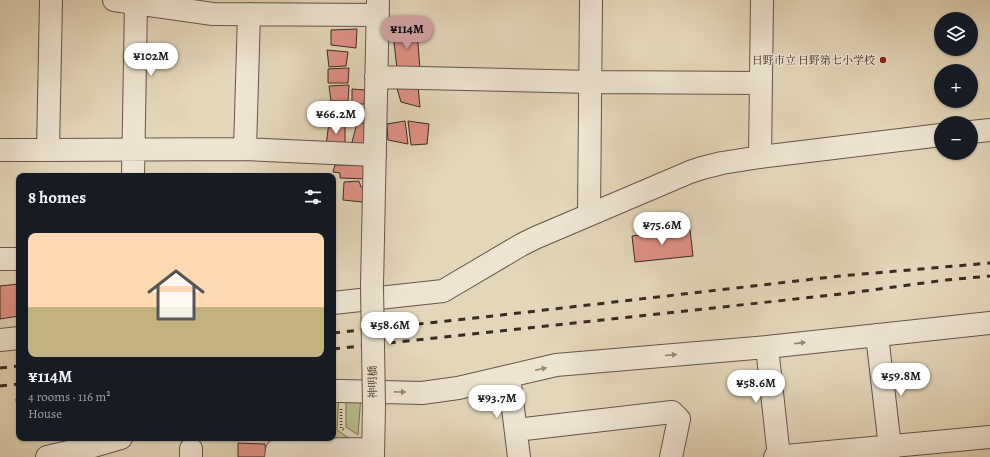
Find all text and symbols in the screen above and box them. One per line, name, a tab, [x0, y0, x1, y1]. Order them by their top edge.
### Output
map controls	[934, 12, 978, 160]
button: layers	[934, 12, 978, 56]
pin: ¥114M	[379, 16, 435, 50]
text: ¥114M	[390, 20, 424, 37]
pin: ¥102M	[123, 43, 179, 77]
text: ¥102M	[133, 47, 169, 64]
place label: 日野市立 日野第七小学校	[752, 53, 875, 68]
marker: 日野市立 日野第七小学校	[878, 55, 888, 65]
button: +	[934, 64, 978, 108]
pin: ¥66.2M	[303, 101, 369, 135]
text: ¥66.2M	[316, 105, 356, 122]
button: −	[934, 116, 978, 160]
text: 8 homes	[28, 186, 86, 209]
icon: filters	[302, 186, 324, 208]
pin: ¥75.6M	[629, 212, 695, 246]
text: ¥75.6M	[642, 216, 682, 233]
icon: home	[140, 259, 212, 331]
pin: ¥58.6M	[357, 312, 423, 346]
text: ¥58.6M	[370, 316, 410, 333]
one-way arrow	[794, 340, 806, 347]
one-way arrow	[665, 352, 677, 359]
pin: ¥59.8M	[868, 363, 934, 397]
text: ¥114M	[28, 365, 72, 388]
street label: 神明橋	[365, 365, 381, 399]
one-way arrow	[535, 365, 548, 371]
text: ¥59.8M	[881, 367, 921, 384]
pin: ¥58.6M	[723, 370, 789, 404]
text: ¥58.6M	[736, 374, 776, 391]
pin: ¥93.7M	[464, 385, 530, 419]
text: 4 rooms · 116 m²	[28, 388, 111, 405]
one-way arrow	[394, 389, 407, 395]
text: ¥93.7M	[477, 389, 517, 406]
text: House	[28, 405, 62, 422]

